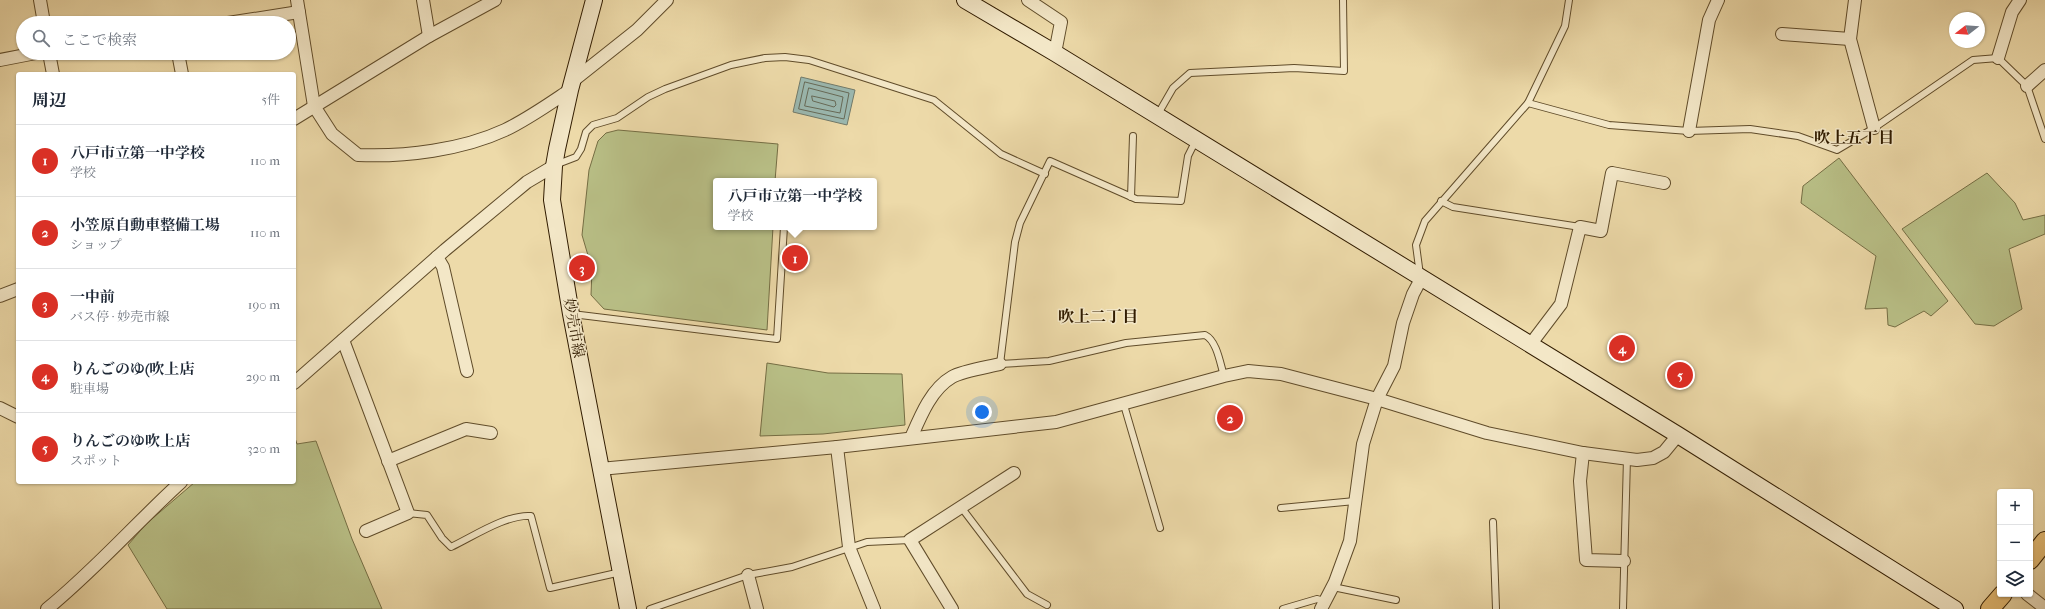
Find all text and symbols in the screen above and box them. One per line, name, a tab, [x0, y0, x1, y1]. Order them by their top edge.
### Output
north arrow	[1949, 12, 1985, 48]
search box	[16, 16, 296, 60]
icon: search	[30, 27, 52, 49]
text: ここで検索	[62, 31, 137, 49]
text: 周辺	[32, 90, 66, 110]
text: 5件	[261, 92, 280, 107]
district label: 吹上五丁目	[1814, 128, 1894, 147]
text: 八戸市立第一中学校	[70, 144, 205, 162]
text: 1	[43, 153, 47, 168]
text: 110 m	[250, 153, 280, 168]
text: 学校	[70, 165, 96, 180]
popup	[713, 178, 877, 230]
text: 八戸市立第一中学校	[727, 187, 863, 205]
text: 学校	[727, 208, 754, 223]
text: 小笠原自動車整備工場	[70, 216, 220, 234]
text: 2	[42, 225, 48, 240]
text: 110 m	[250, 225, 280, 240]
text: ショップ	[70, 237, 122, 252]
pin: 1	[782, 243, 808, 273]
pin: 3	[569, 253, 595, 283]
text: 一中前	[70, 288, 115, 306]
text: 3	[42, 297, 48, 312]
text: 190 m	[248, 297, 280, 312]
street label: 妙売市線	[560, 297, 588, 359]
district label: 吹上二丁目	[1058, 307, 1138, 326]
text: バス停 · 妙売市線	[70, 309, 169, 324]
pin: 4	[1609, 333, 1635, 363]
text: りんごのゆ(吹上店	[70, 360, 194, 378]
pin: 5	[1667, 360, 1693, 390]
text: 4	[41, 369, 49, 384]
text: 290 m	[246, 369, 280, 384]
text: 駐車場	[70, 381, 109, 396]
your location	[972, 402, 992, 422]
pin: 2	[1217, 403, 1243, 433]
text: りんごのゆ吹上店	[70, 432, 190, 450]
text: 5	[42, 441, 48, 456]
text: 320 m	[247, 441, 280, 456]
text: スポット	[70, 453, 122, 468]
map controls	[1997, 489, 2033, 597]
button: +	[1997, 489, 2033, 525]
button: −	[1997, 525, 2033, 561]
button: layers	[1997, 561, 2033, 597]

